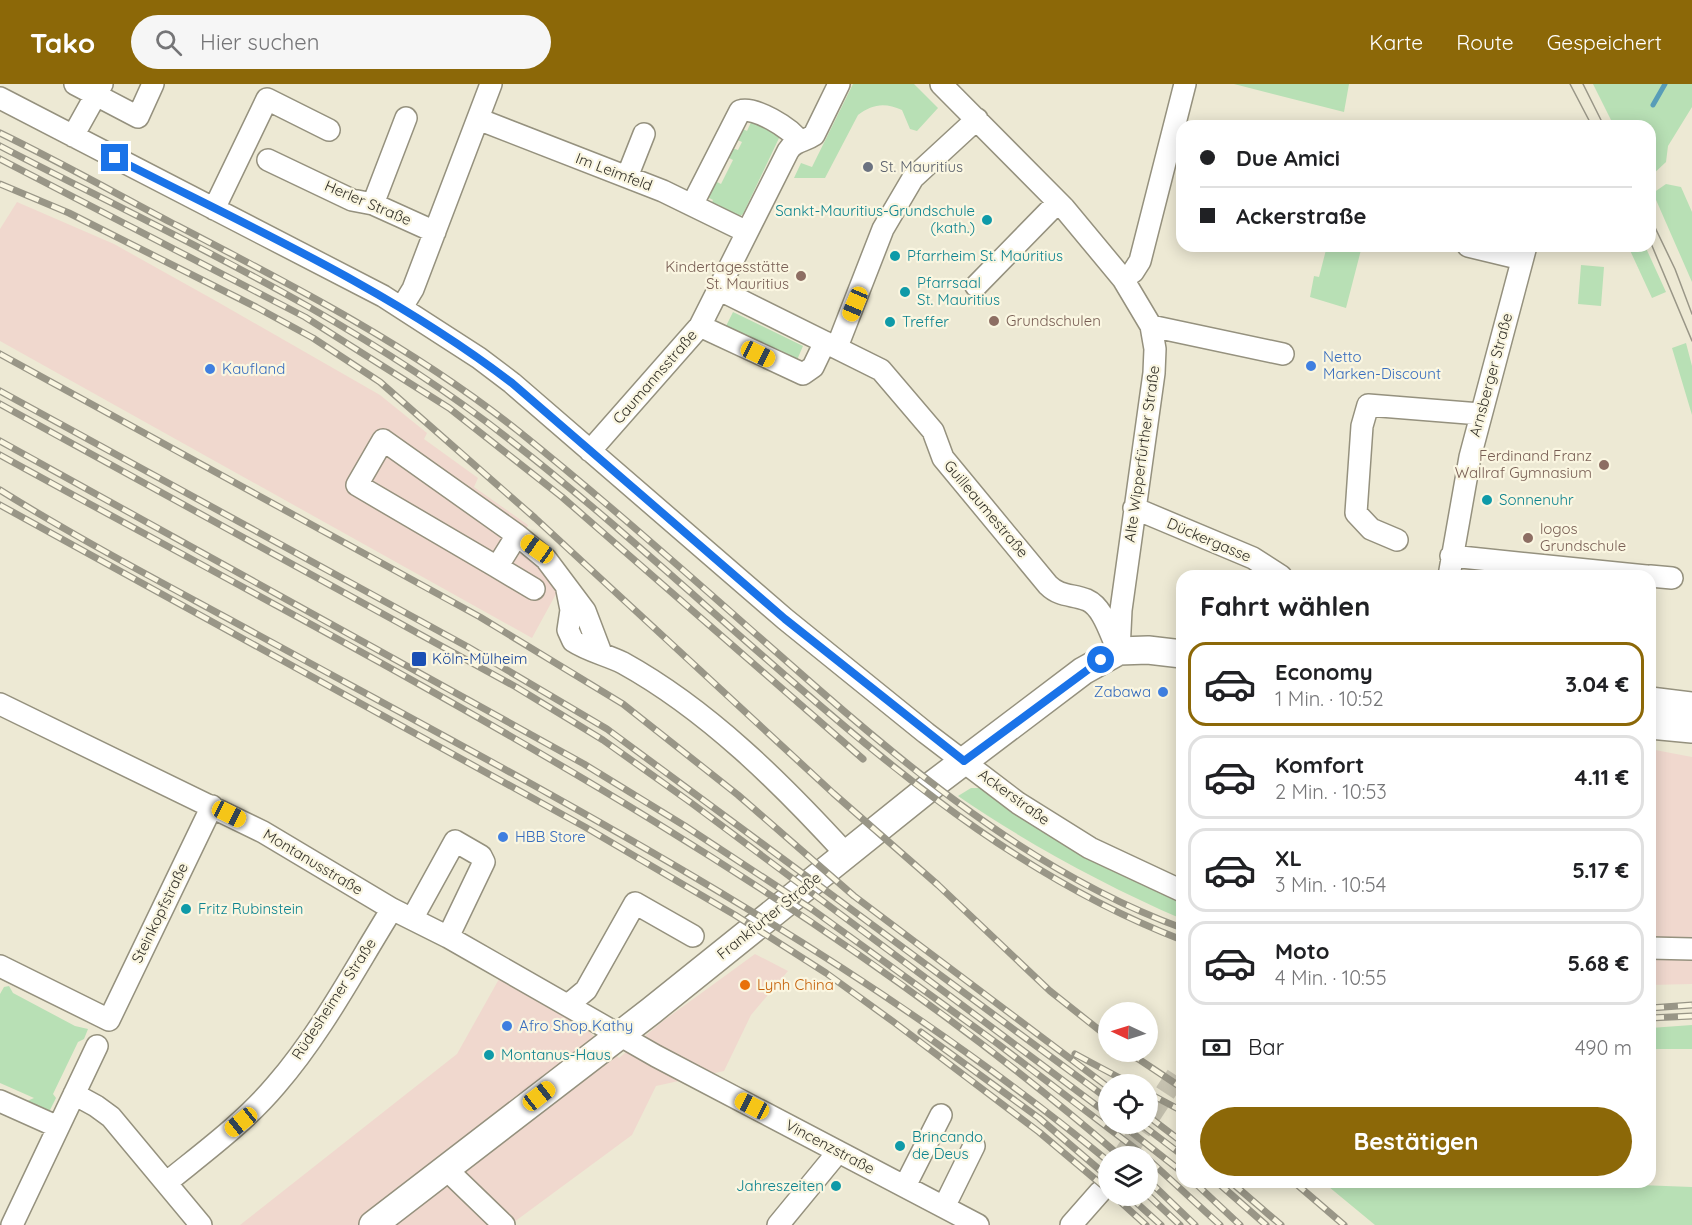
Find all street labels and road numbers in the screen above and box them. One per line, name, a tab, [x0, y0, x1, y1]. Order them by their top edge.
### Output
street label: Im Leimfeld	[573, 148, 655, 195]
street label: Herler Straße	[322, 176, 414, 229]
street label: Arnsberger Straße	[1465, 311, 1516, 439]
street label: Caumannsstraße	[608, 326, 701, 428]
street label: Alte Wipperfürther Straße	[1120, 364, 1163, 544]
street label: Guilleaumestraße	[940, 456, 1033, 561]
street label: Dückergasse	[1164, 513, 1254, 566]
street label: Ackerstraße	[975, 764, 1054, 829]
street label: Montanusstraße	[260, 824, 367, 899]
street label: Steinkopfstraße	[127, 859, 192, 966]
street label: Frankfurter Straße	[713, 868, 825, 963]
street label: Rüdesheimer Straße	[287, 934, 380, 1063]
street label: Vincenzstraße	[782, 1115, 878, 1178]

